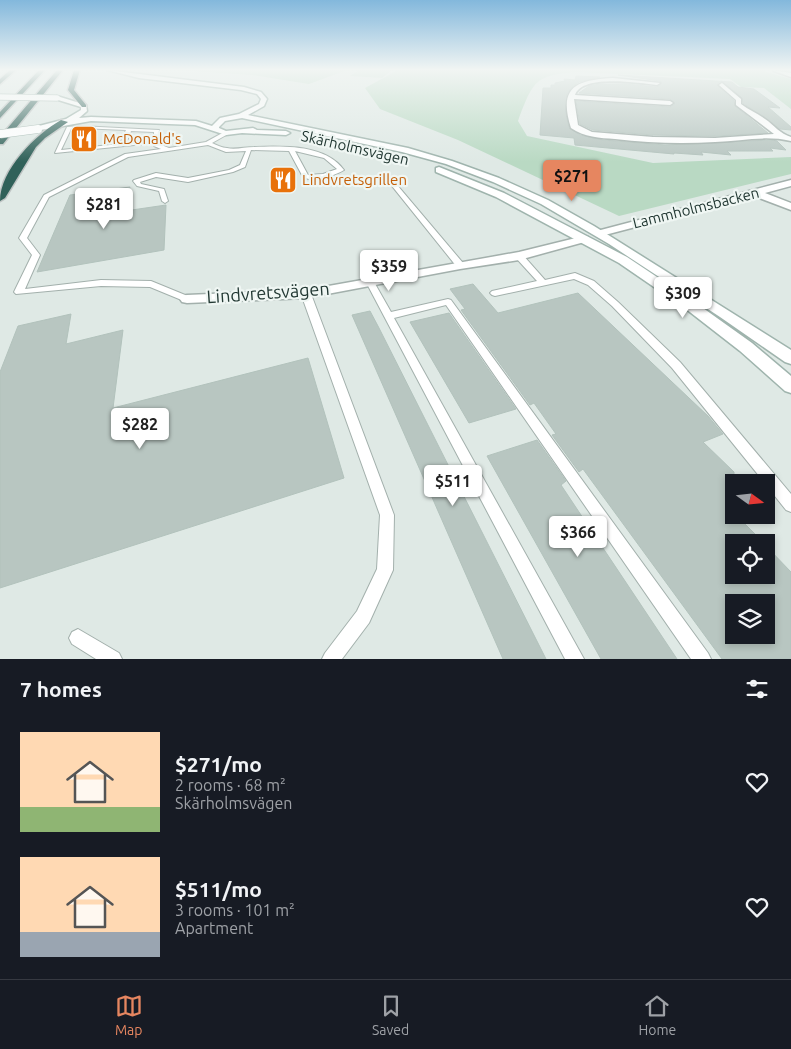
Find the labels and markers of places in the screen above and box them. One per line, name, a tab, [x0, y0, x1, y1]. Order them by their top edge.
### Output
restaurant icon: McDonald's	[69, 124, 99, 154]
place label: McDonald's	[103, 130, 181, 147]
pin: $271	[542, 160, 602, 202]
restaurant icon: Lindvretsgrillen	[268, 165, 298, 195]
place label: Lindvretsgrillen	[302, 171, 407, 188]
pin: $281	[74, 188, 134, 230]
pin: $359	[359, 250, 419, 292]
pin: $309	[653, 276, 713, 319]
pin: $282	[110, 408, 170, 450]
pin: $511	[423, 464, 483, 507]
pin: $366	[548, 516, 608, 558]

